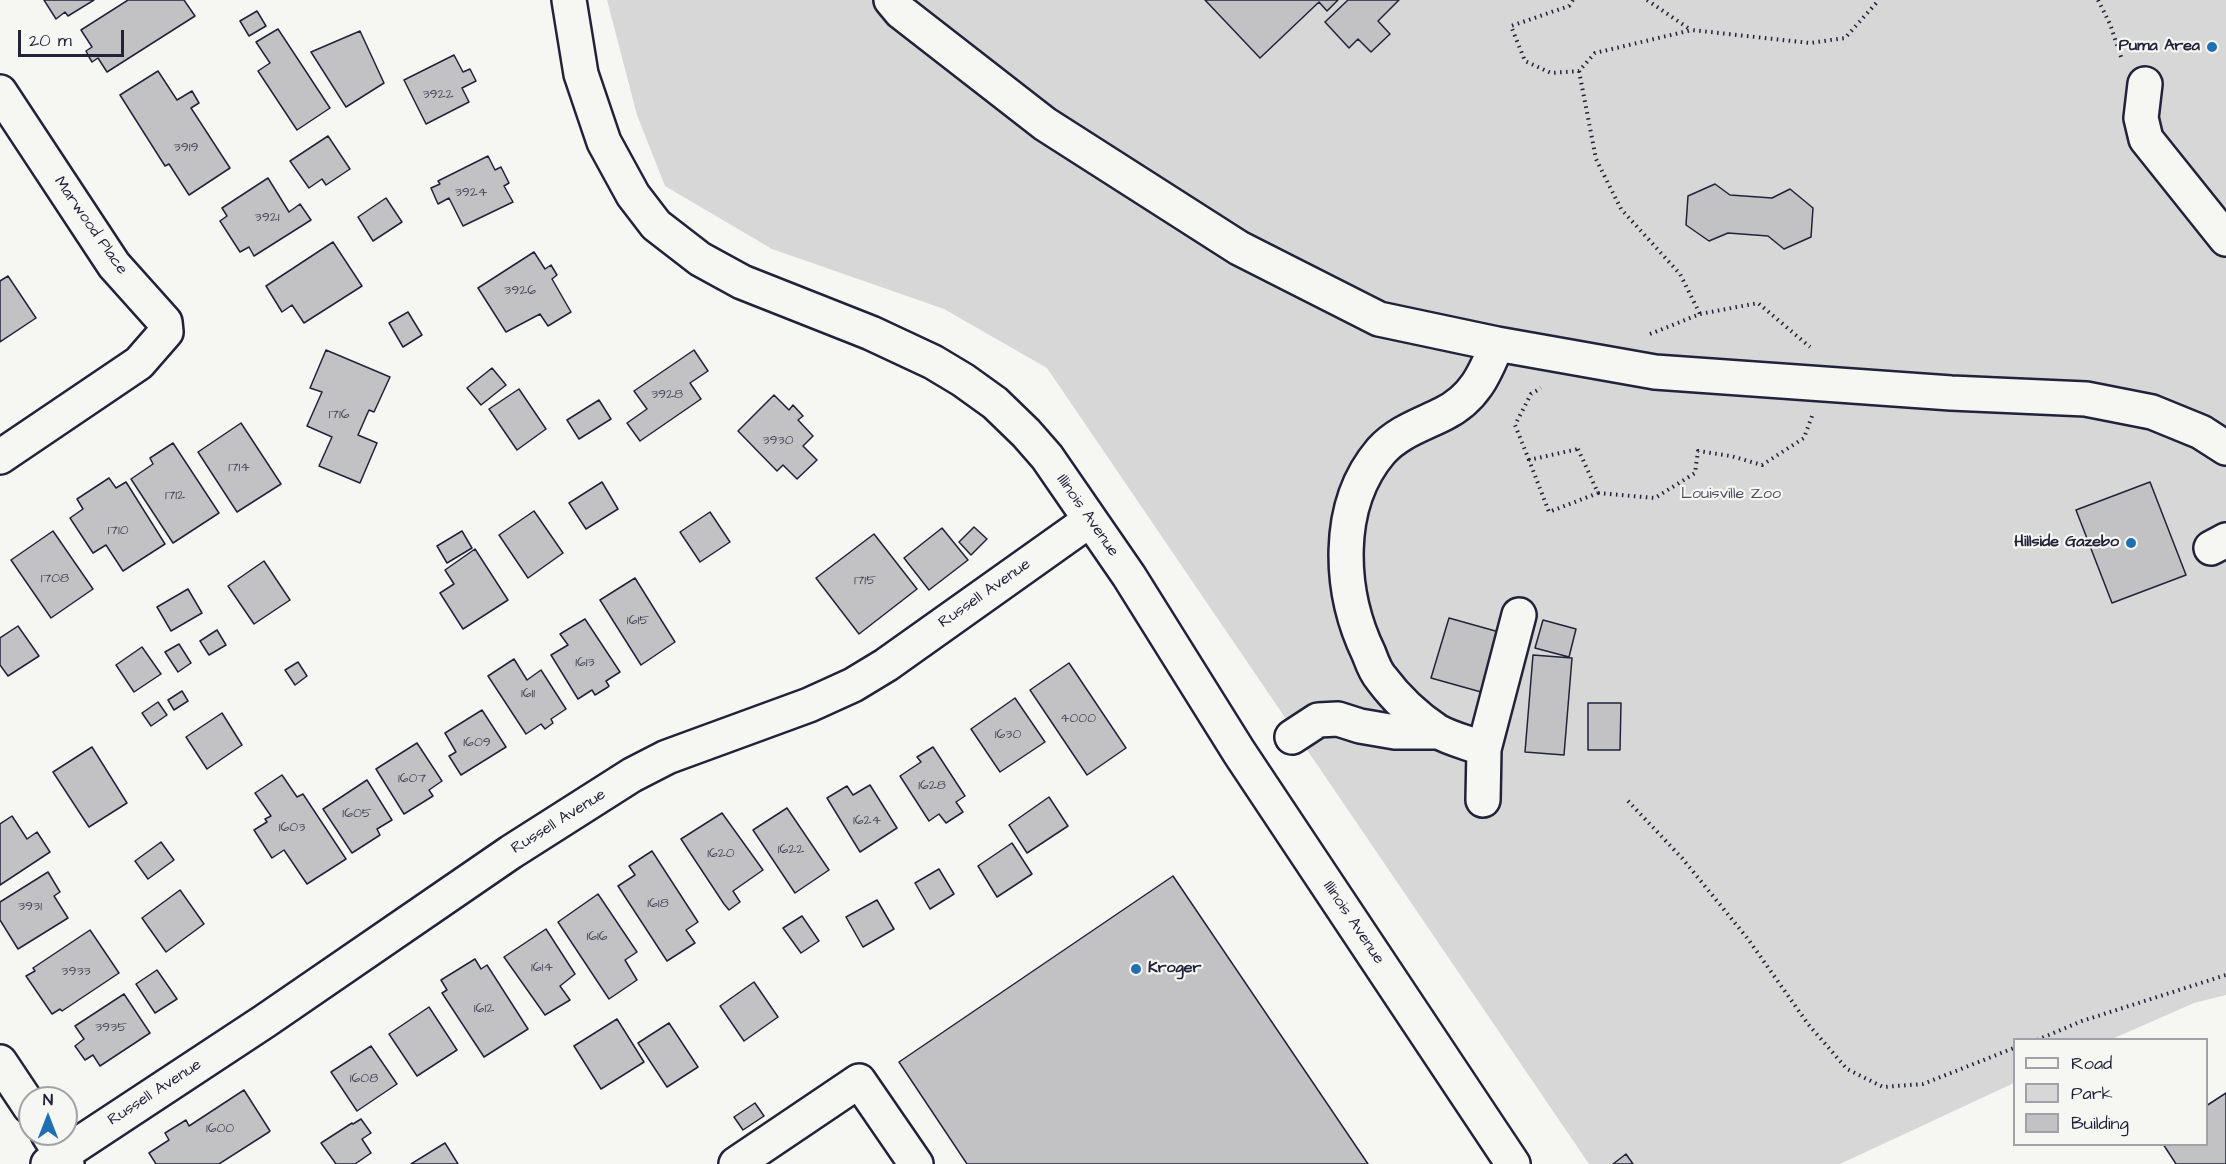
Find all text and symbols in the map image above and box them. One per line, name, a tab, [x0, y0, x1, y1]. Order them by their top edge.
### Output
scale bar	[21, 18, 128, 56]
text: 20 m	[29, 28, 72, 53]
place label: Puma Area	[2119, 37, 2200, 57]
marker: Puma Area	[2205, 40, 2219, 54]
house number: 3922	[422, 87, 454, 103]
house number: 3919	[174, 140, 198, 156]
street label: Marwood Place	[49, 173, 131, 279]
house number: 3924	[455, 185, 487, 201]
house number: 3921	[255, 210, 279, 226]
house number: 3926	[504, 283, 536, 299]
house number: 3928	[651, 387, 683, 403]
house number: 1716	[329, 407, 349, 423]
house number: 3930	[762, 433, 794, 449]
house number: 1714	[228, 460, 250, 476]
street label: Illinois Avenue	[1052, 471, 1122, 561]
park label: Louisville Zoo	[1681, 485, 1781, 505]
house number: 1712	[165, 488, 185, 504]
house number: 1710	[107, 523, 129, 539]
place label: Hillside Gazebo	[2014, 533, 2119, 553]
marker: Hillside Gazebo	[2124, 536, 2138, 550]
street label: Russell Avenue	[935, 555, 1035, 633]
house number: 1708	[41, 571, 69, 587]
house number: 1715	[854, 573, 876, 589]
house number: 1615	[627, 613, 649, 629]
house number: 1613	[575, 655, 595, 671]
house number: 1611	[521, 686, 535, 702]
house number: 4000	[1060, 711, 1096, 727]
house number: 1630	[995, 727, 1021, 743]
house number: 1609	[463, 735, 491, 751]
house number: 1607	[398, 771, 426, 787]
house number: 1628	[918, 778, 946, 794]
street label: Russell Avenue	[508, 785, 610, 859]
house number: 1605	[342, 806, 372, 822]
house number: 1624	[853, 813, 881, 829]
house number: 1603	[279, 820, 305, 836]
house number: 1622	[778, 842, 804, 858]
house number: 1620	[707, 846, 735, 862]
street label: Illinois Avenue	[1318, 878, 1388, 968]
house number: 1618	[647, 896, 669, 912]
house number: 3931	[18, 899, 42, 915]
house number: 1616	[586, 929, 608, 945]
place label: Kroger	[1148, 959, 1201, 979]
house number: 1614	[531, 960, 553, 976]
marker: Kroger	[1129, 962, 1143, 976]
house number: 3933	[61, 964, 91, 980]
house number: 1612	[474, 1001, 494, 1017]
house number: 3935	[95, 1020, 127, 1036]
legend	[2013, 1038, 2208, 1146]
text: Road	[2071, 1051, 2112, 1076]
street label: Russell Avenue	[105, 1056, 205, 1130]
house number: 1608	[350, 1071, 378, 1087]
text: Park	[2071, 1081, 2113, 1106]
north arrow	[18, 1086, 78, 1146]
text: N	[43, 1089, 53, 1111]
text: Building	[2071, 1111, 2129, 1136]
house number: 1600	[206, 1121, 234, 1137]

